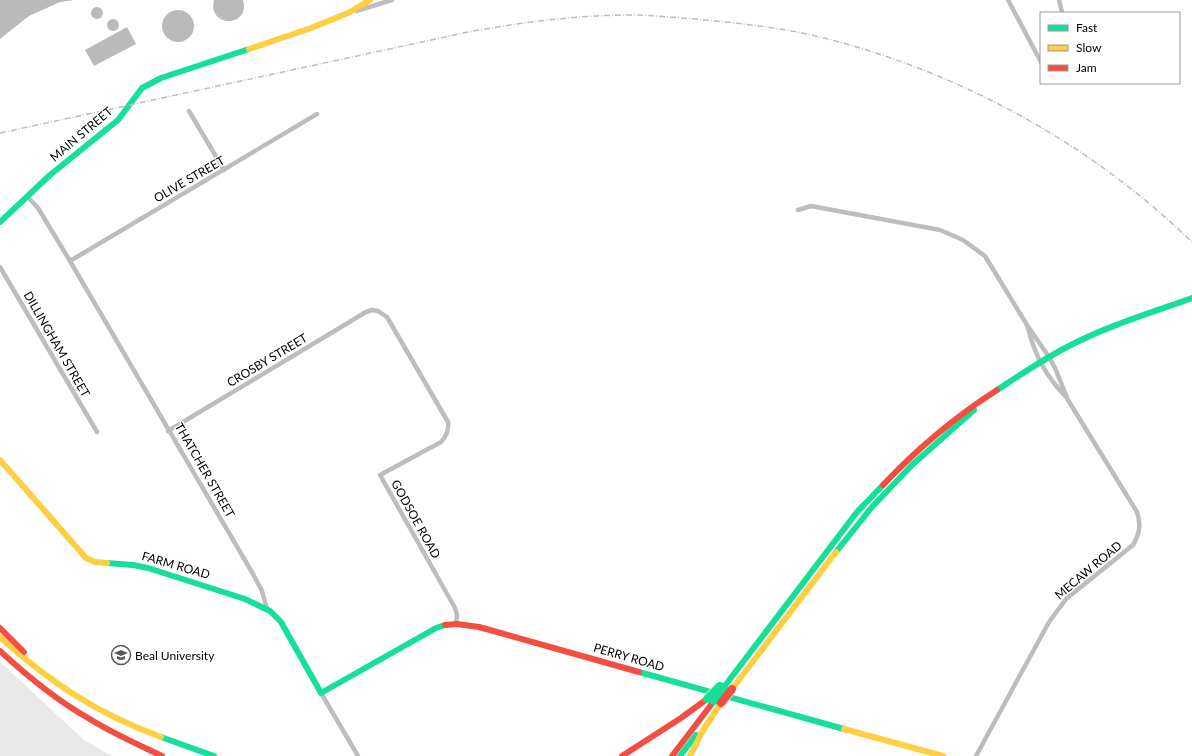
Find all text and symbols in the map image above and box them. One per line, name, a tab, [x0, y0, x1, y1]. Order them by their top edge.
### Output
legend	[1040, 12, 1180, 84]
text: Fast	[1076, 20, 1098, 35]
text: Slow	[1076, 40, 1102, 55]
text: Jam	[1076, 60, 1097, 75]
street label: MAIN STREET	[47, 104, 115, 164]
street label: OLIVE STREET	[151, 153, 227, 205]
street label: DILLINGHAM STREET	[21, 288, 93, 400]
street label: CROSBY STREET	[224, 330, 310, 390]
street label: THATCHER STREET	[172, 420, 238, 520]
street label: GODSOE ROAD	[388, 477, 444, 561]
street label: MECAW ROAD	[1051, 538, 1125, 602]
street label: FARM ROAD	[140, 548, 212, 582]
street label: PERRY ROAD	[592, 640, 666, 674]
school or university icon: Beal University	[110, 644, 132, 666]
place label: Beal University	[135, 648, 215, 663]

